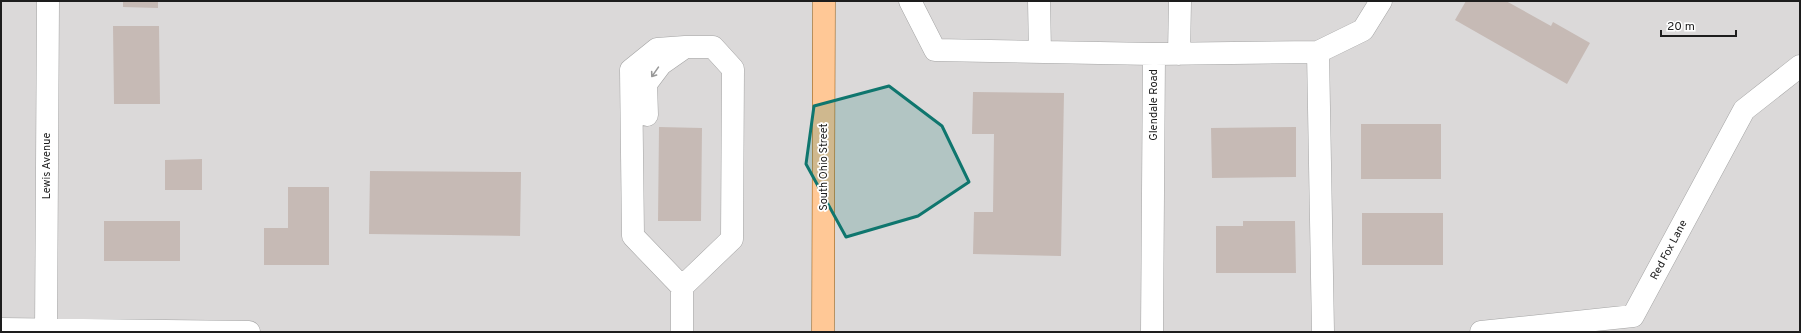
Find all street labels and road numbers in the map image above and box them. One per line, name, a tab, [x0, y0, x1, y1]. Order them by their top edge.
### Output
street label: Glendale Road	[1147, 69, 1161, 141]
street label: South Ohio Street	[817, 123, 831, 211]
street label: Lewis Avenue	[40, 133, 54, 199]
street label: Red Fox Lane	[1647, 218, 1691, 282]

